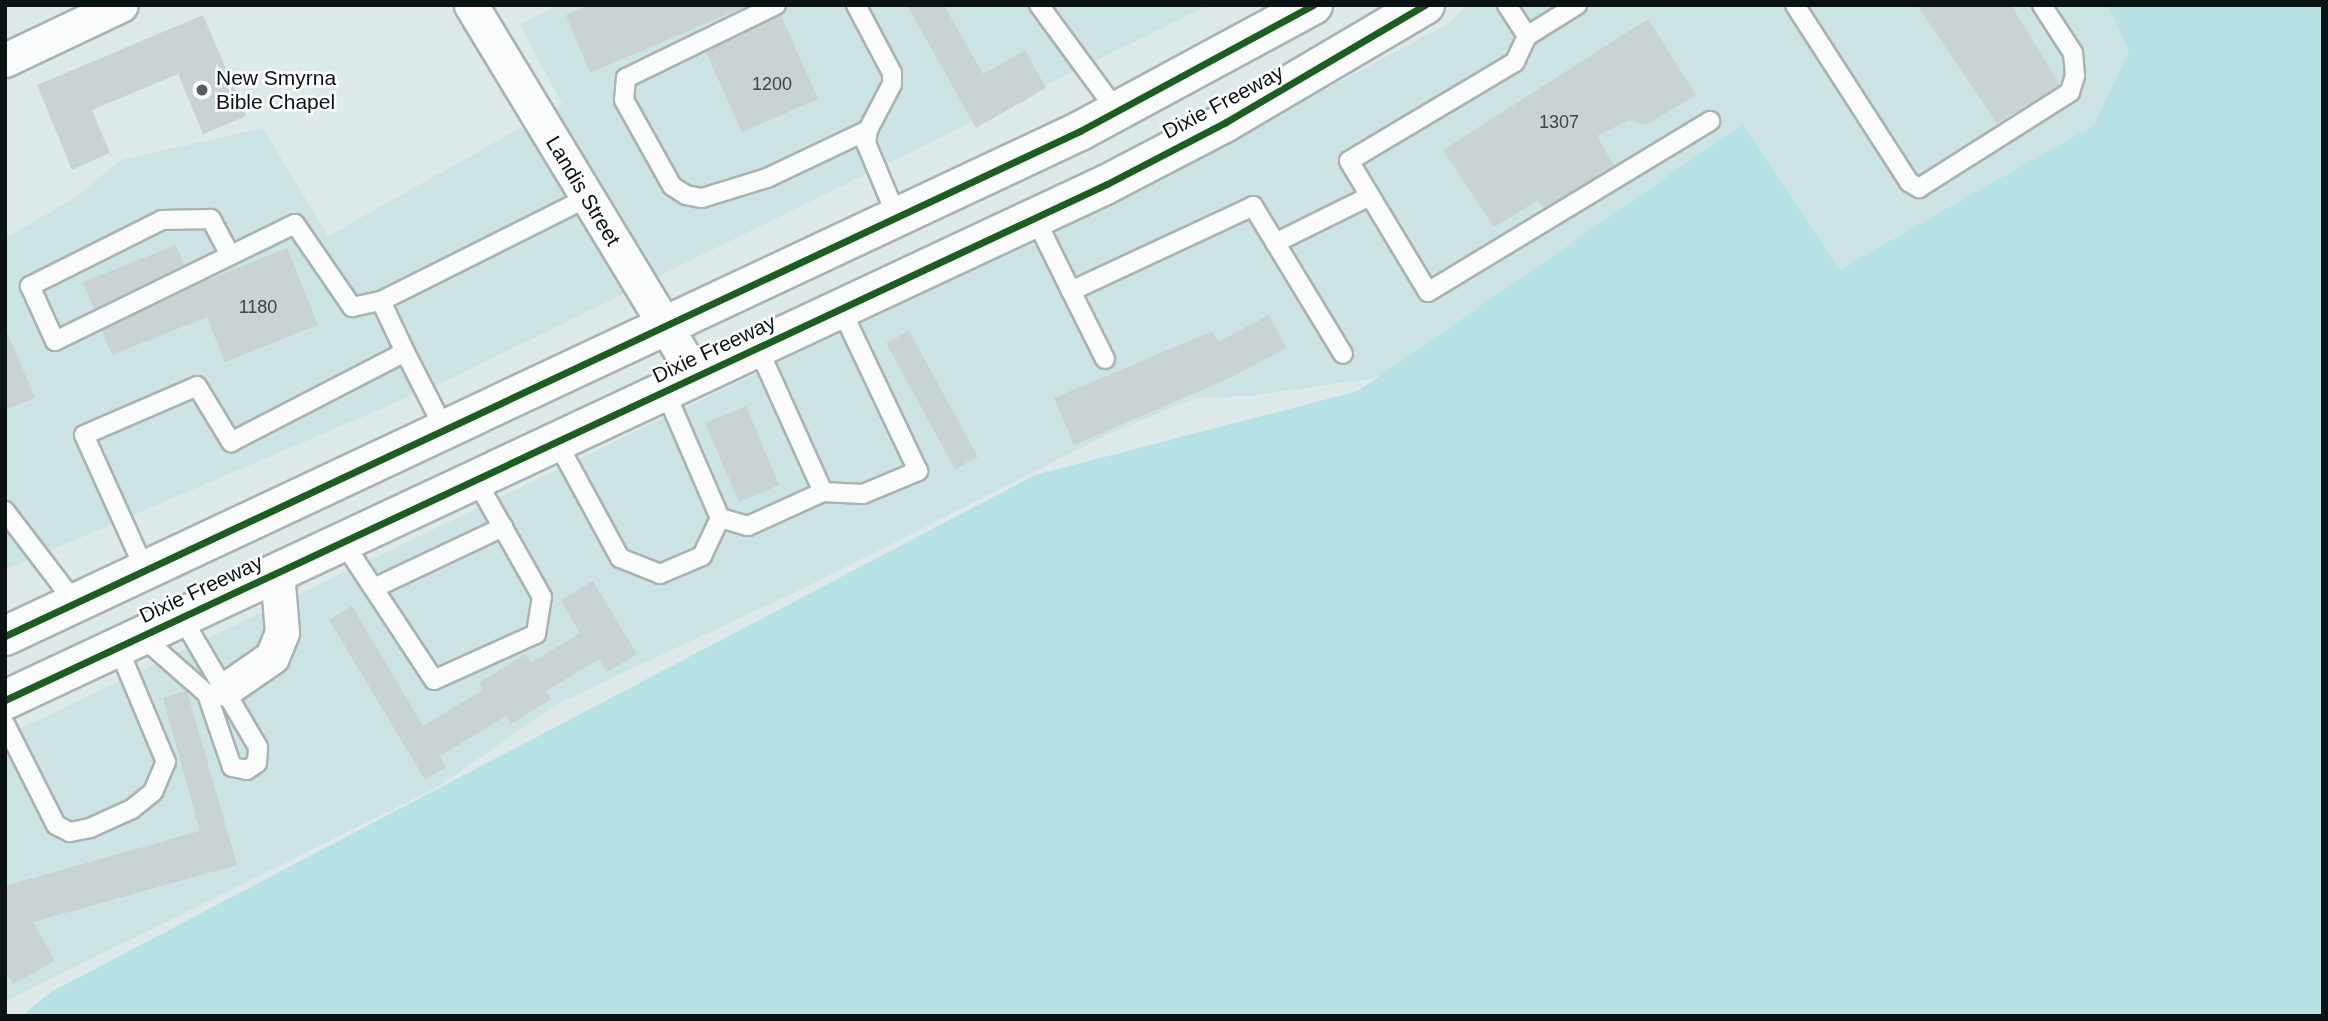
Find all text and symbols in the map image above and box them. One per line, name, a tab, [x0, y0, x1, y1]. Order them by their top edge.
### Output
street label: Dixie Freeway	[1158, 60, 1288, 144]
place label: New Smyrna Bible Chapel	[216, 65, 336, 115]
house number: 1200	[752, 73, 792, 95]
marker: New Smyrna Bible Chapel	[194, 82, 210, 98]
house number: 1307	[1539, 111, 1579, 133]
street label: Landis Street	[540, 131, 626, 251]
house number: 1180	[239, 296, 277, 318]
street label: Dixie Freeway	[648, 309, 780, 389]
street label: Dixie Freeway	[135, 549, 267, 629]

